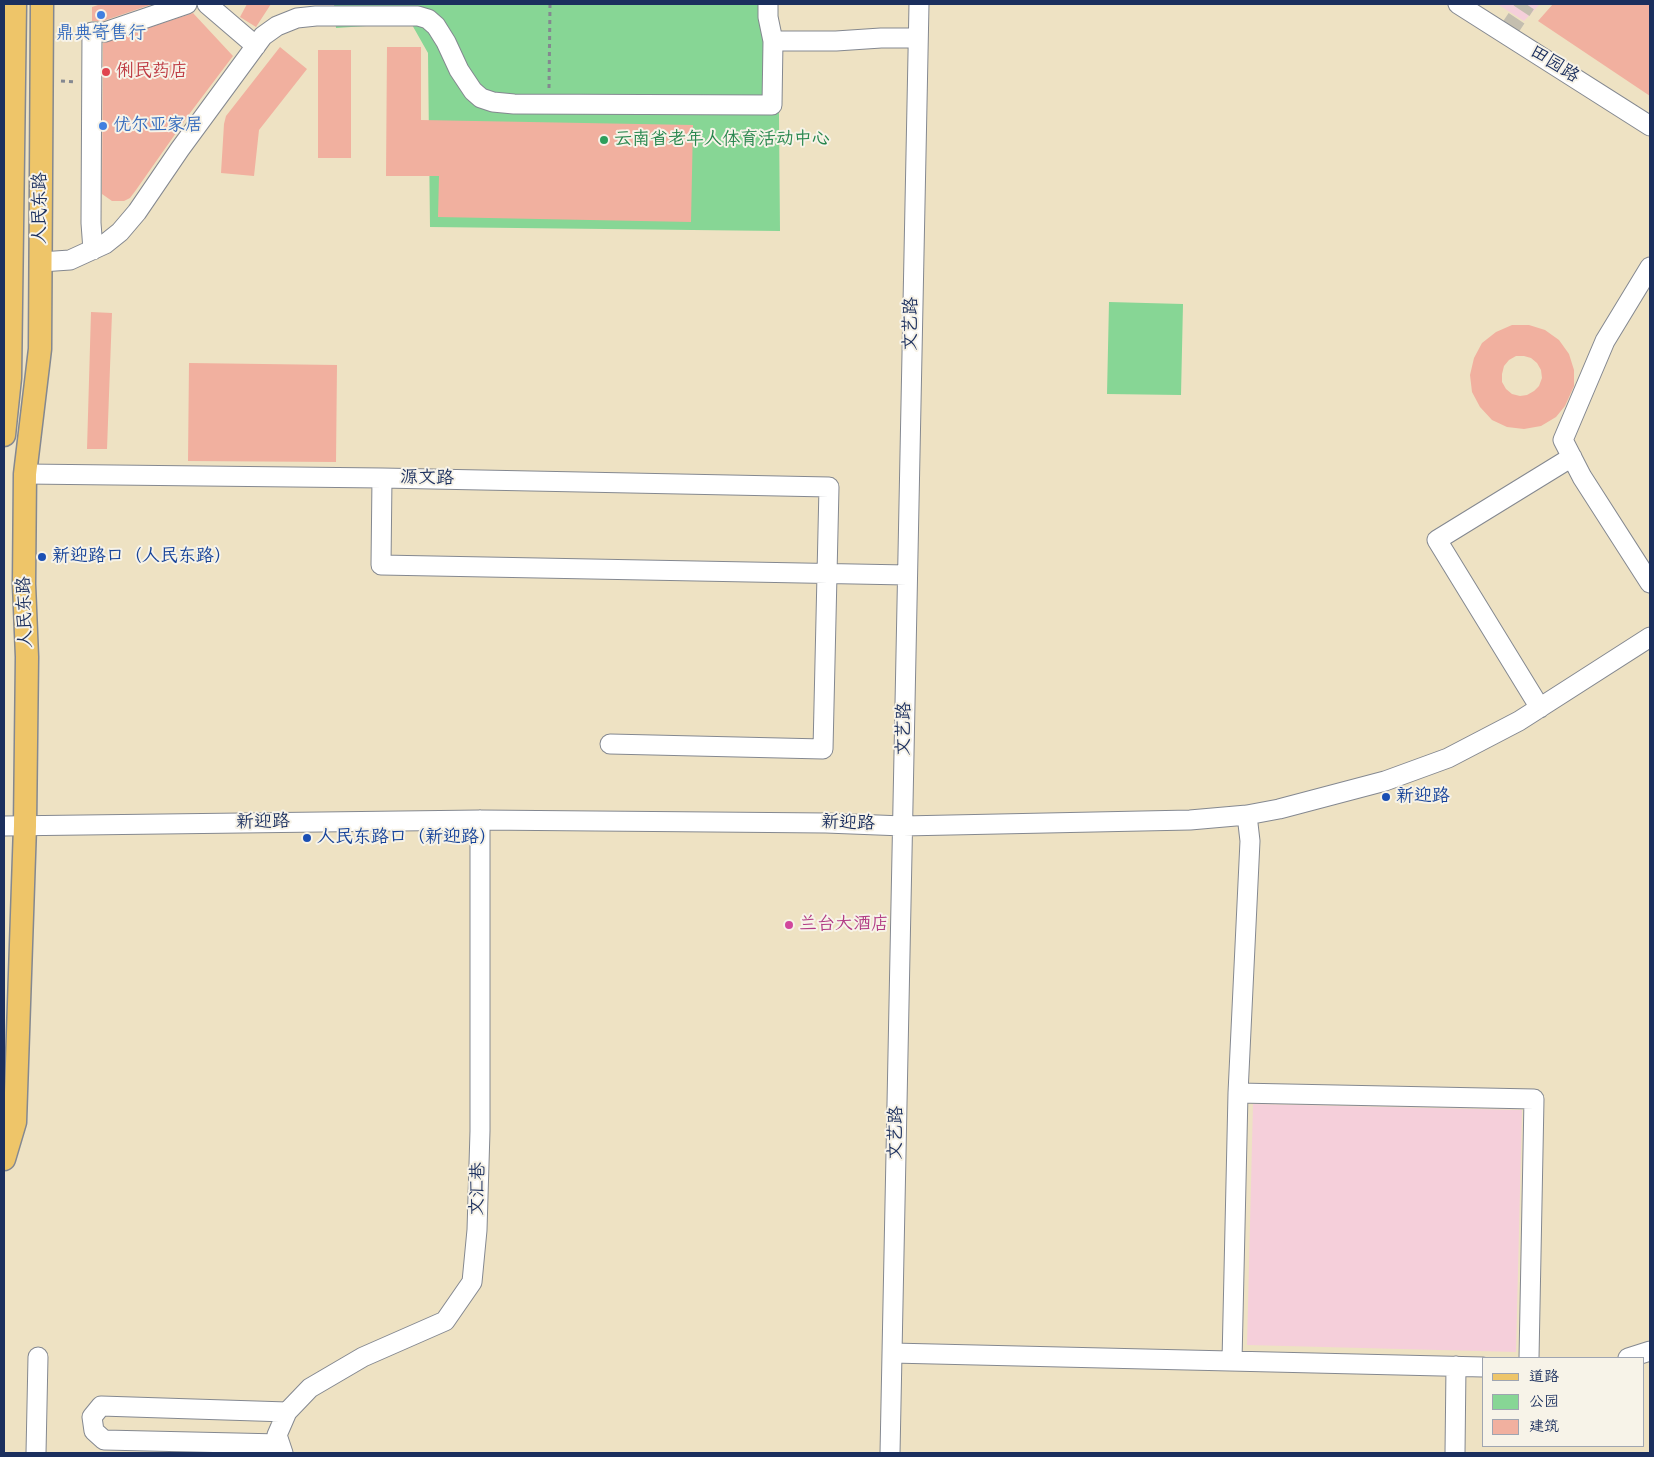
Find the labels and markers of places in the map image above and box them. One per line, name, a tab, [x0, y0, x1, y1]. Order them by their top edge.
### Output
marker: 鼎典寄售行	[95, 9, 107, 21]
place label: 鼎典寄售行	[56, 23, 146, 45]
place label: 俐民药店	[116, 61, 188, 83]
marker: 俐民药店	[100, 66, 112, 78]
place label: 优尔亚家居	[113, 115, 203, 137]
marker: 优尔亚家居	[97, 120, 109, 132]
place label: 云南省老年人体育活动中心	[614, 129, 830, 151]
marker: 云南省老年人体育活动中心	[598, 134, 610, 146]
place label: 新迎路口（人民东路）	[52, 546, 232, 568]
marker: 新迎路口（人民东路）	[36, 551, 48, 563]
place label: 新迎路	[1396, 786, 1450, 808]
marker: 新迎路	[1380, 791, 1392, 803]
place label: 人民东路口（新迎路）	[317, 827, 497, 849]
marker: 人民东路口（新迎路）	[301, 832, 313, 844]
place label: 兰台大酒店	[799, 914, 889, 936]
marker: 兰台大酒店	[783, 919, 795, 931]

